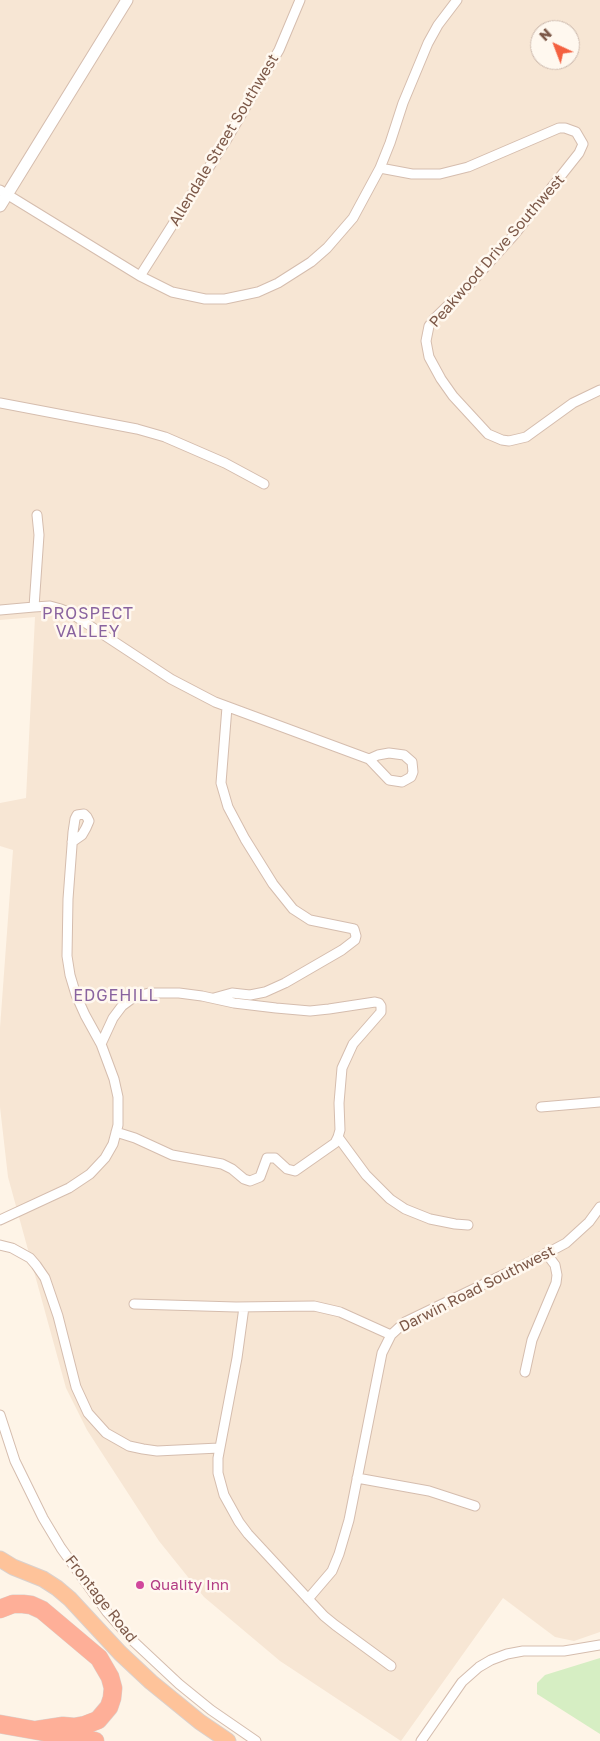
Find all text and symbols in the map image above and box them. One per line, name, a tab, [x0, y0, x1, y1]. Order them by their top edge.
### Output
north arrow	[530, 20, 580, 70]
text: N	[535, 25, 555, 44]
street label: Allendale Street Southwest	[165, 51, 283, 229]
street label: Peakwood Drive Southwest	[426, 171, 568, 331]
district label: PROSPECT VALLEY	[41, 604, 135, 642]
district label: EDGEHILL	[72, 986, 160, 1006]
street label: Darwin Road Southwest	[396, 1242, 558, 1336]
street label: Frontage Road	[61, 1552, 141, 1646]
place label: Quality Inn	[150, 1576, 229, 1594]
marker: Quality Inn	[134, 1579, 146, 1591]

